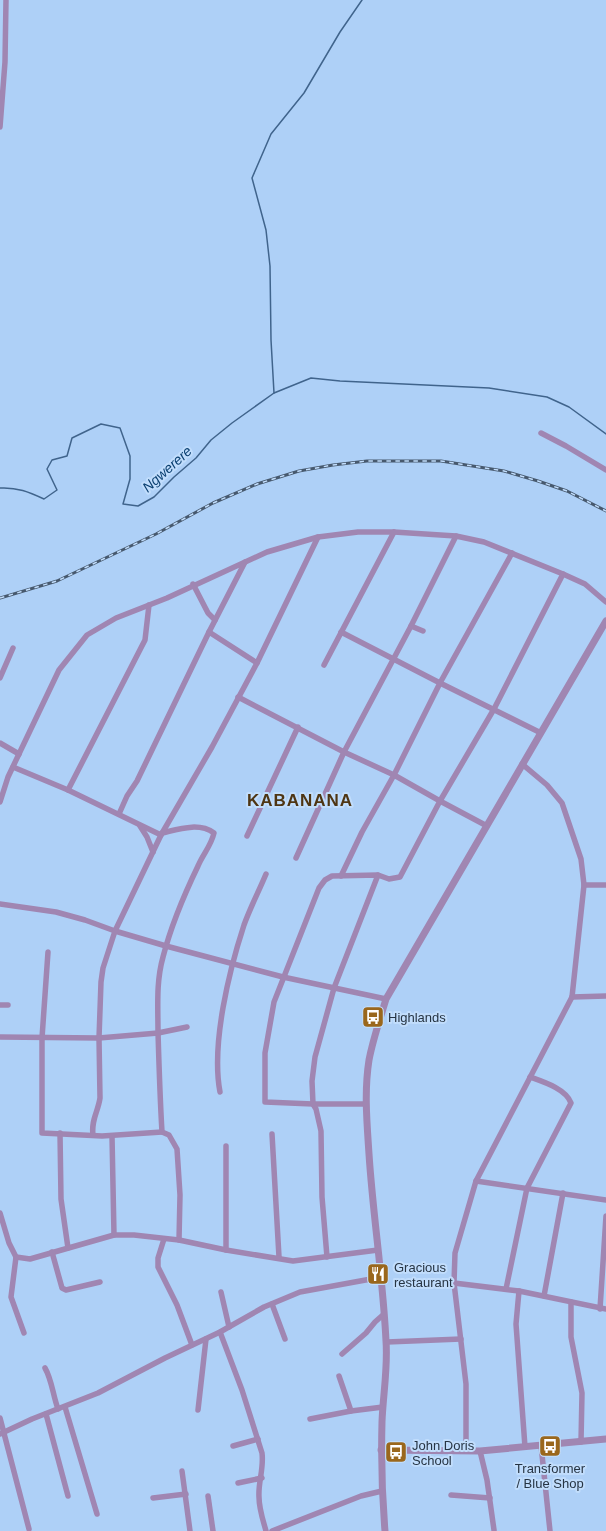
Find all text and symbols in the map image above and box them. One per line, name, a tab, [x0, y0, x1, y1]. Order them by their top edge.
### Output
water label: Ngwerere	[139, 443, 195, 495]
district label: KABANANA	[247, 791, 353, 810]
bus stop icon: Highlands	[360, 1004, 386, 1030]
place label: Highlands	[388, 1010, 446, 1025]
place label: Gracious restaurant	[394, 1260, 453, 1290]
restaurant icon: Gracious restaurant	[365, 1261, 391, 1287]
bus stop icon: Transformer / Blue Shop	[537, 1433, 563, 1459]
place label: John Doris School	[412, 1438, 475, 1468]
bus stop icon: John Doris School	[383, 1439, 409, 1465]
place label: Transformer / Blue Shop	[515, 1461, 586, 1491]

